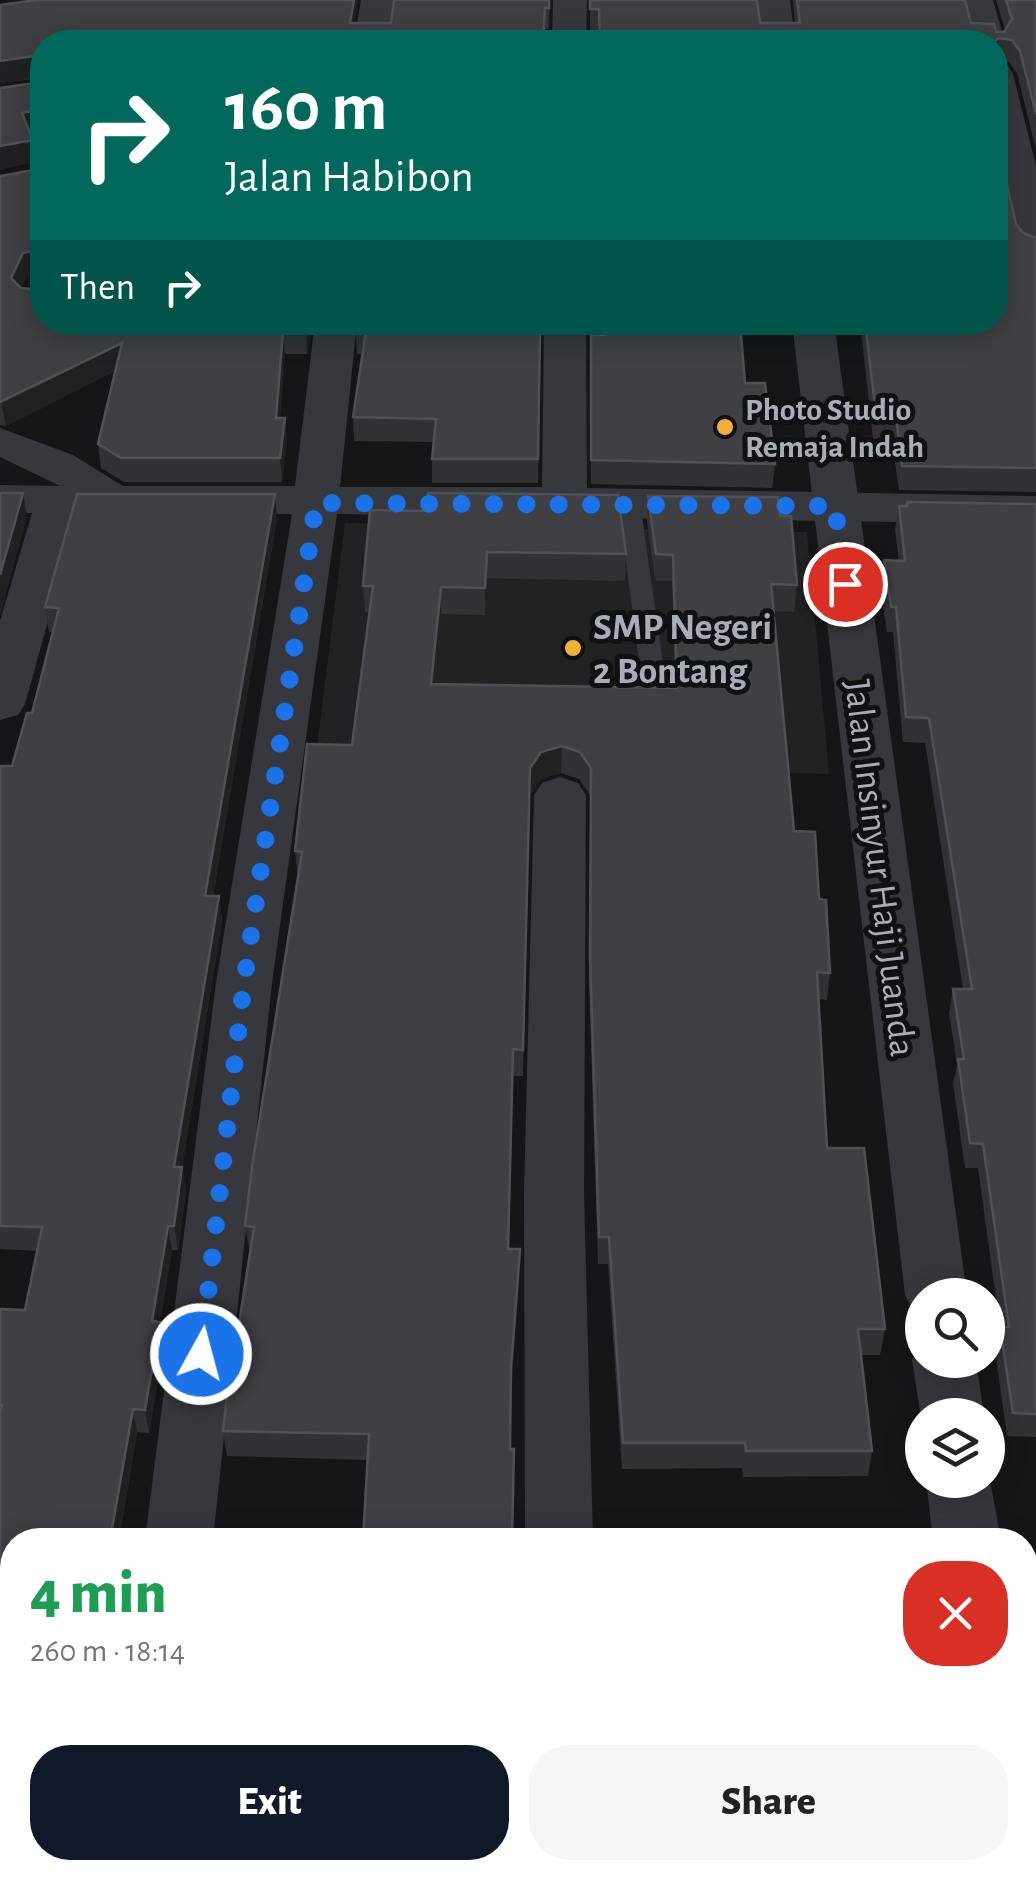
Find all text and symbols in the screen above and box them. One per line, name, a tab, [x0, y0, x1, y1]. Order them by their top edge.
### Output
icon: right	[60, 70, 190, 200]
text: 160 m	[225, 73, 388, 143]
text: Jalan Habibon	[225, 155, 474, 200]
icon: right	[155, 260, 210, 315]
text: Then	[60, 269, 135, 307]
place label: Photo Studio Remaja Indah	[745, 394, 924, 463]
marker: Photo Studio Remaja Indah	[714, 416, 736, 438]
pin	[803, 542, 888, 627]
icon: arrive	[818, 557, 873, 612]
place label: SMP Negeri 2 Bontang	[593, 609, 772, 691]
marker: SMP Negeri 2 Bontang	[562, 637, 584, 659]
street label: Jalan Insinyur Haji Juanda	[837, 678, 921, 1059]
map controls	[905, 1278, 1005, 1498]
button: search	[905, 1278, 1005, 1378]
position arrow	[149, 1302, 253, 1406]
button: layers	[905, 1398, 1005, 1498]
button: close	[903, 1561, 1008, 1666]
text: 4 min	[30, 1564, 167, 1624]
text: 260 m · 18:14	[30, 1635, 185, 1667]
button: Exit	[30, 1745, 509, 1860]
button: Share	[529, 1745, 1008, 1860]

